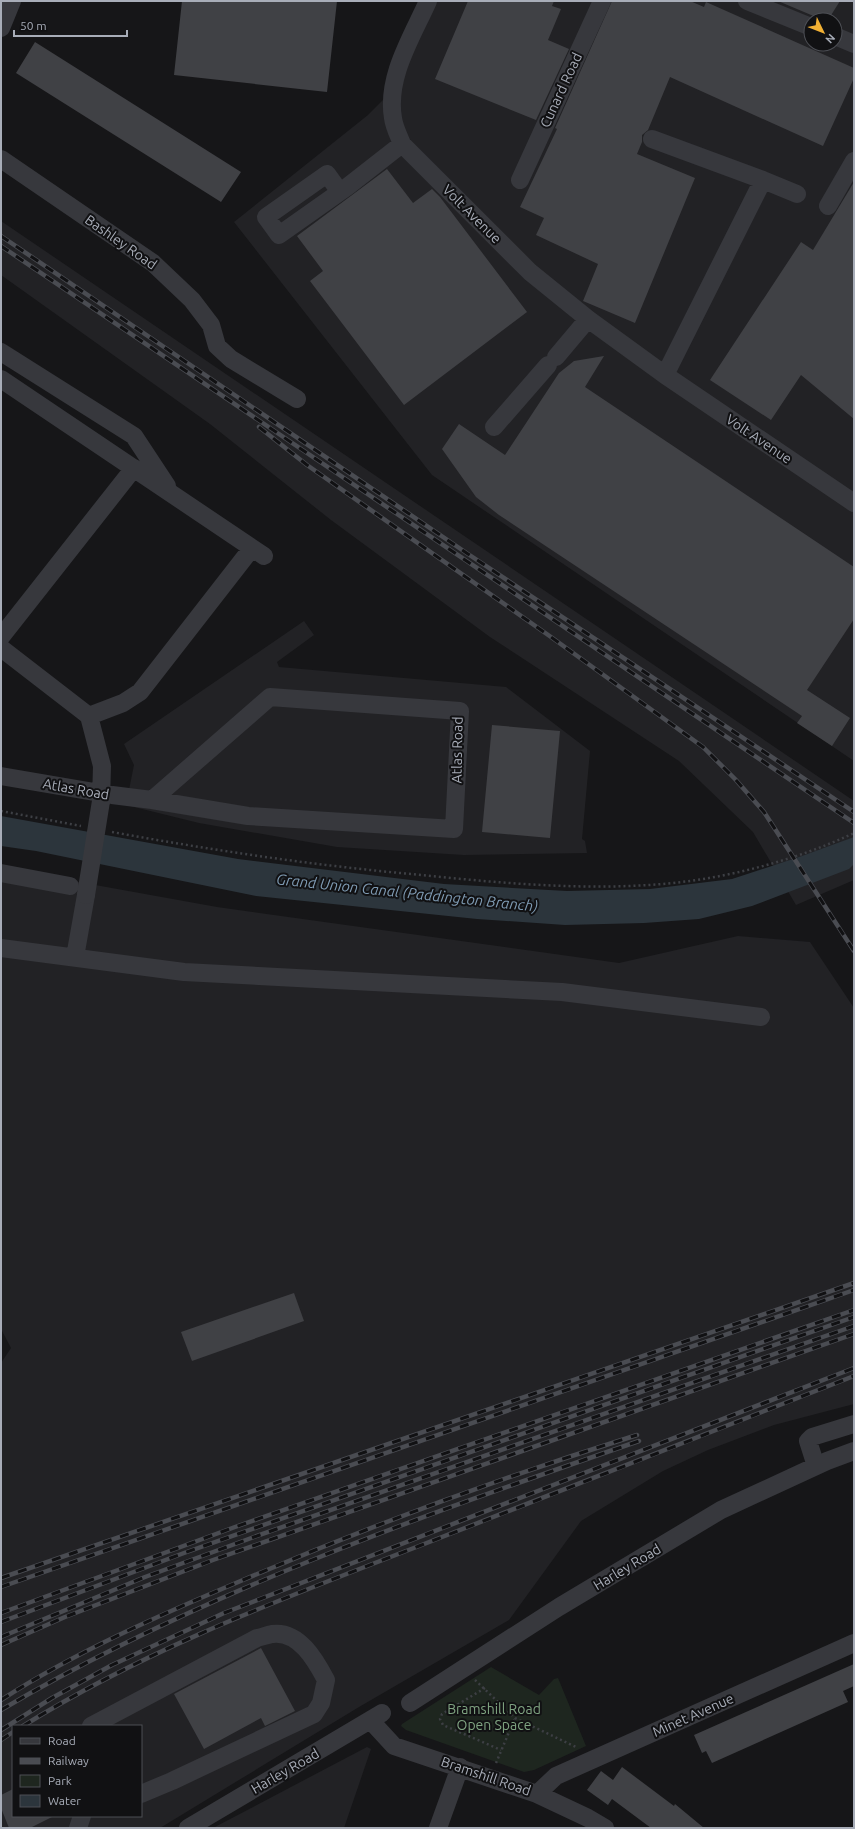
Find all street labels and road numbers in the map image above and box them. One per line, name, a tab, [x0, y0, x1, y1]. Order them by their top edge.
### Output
street label: Cunard Road	[537, 50, 585, 130]
street label: Volt Avenue	[439, 181, 505, 247]
street label: Bashley Road	[82, 211, 160, 273]
street label: Volt Avenue	[723, 411, 795, 467]
street label: Atlas Road	[448, 716, 466, 784]
street label: Atlas Road	[42, 775, 110, 803]
street label: Harley Road	[590, 1541, 664, 1593]
street label: Minet Avenue	[650, 1690, 736, 1740]
street label: Harley Road	[248, 1745, 322, 1797]
street label: Bramshill Road	[439, 1753, 533, 1799]

